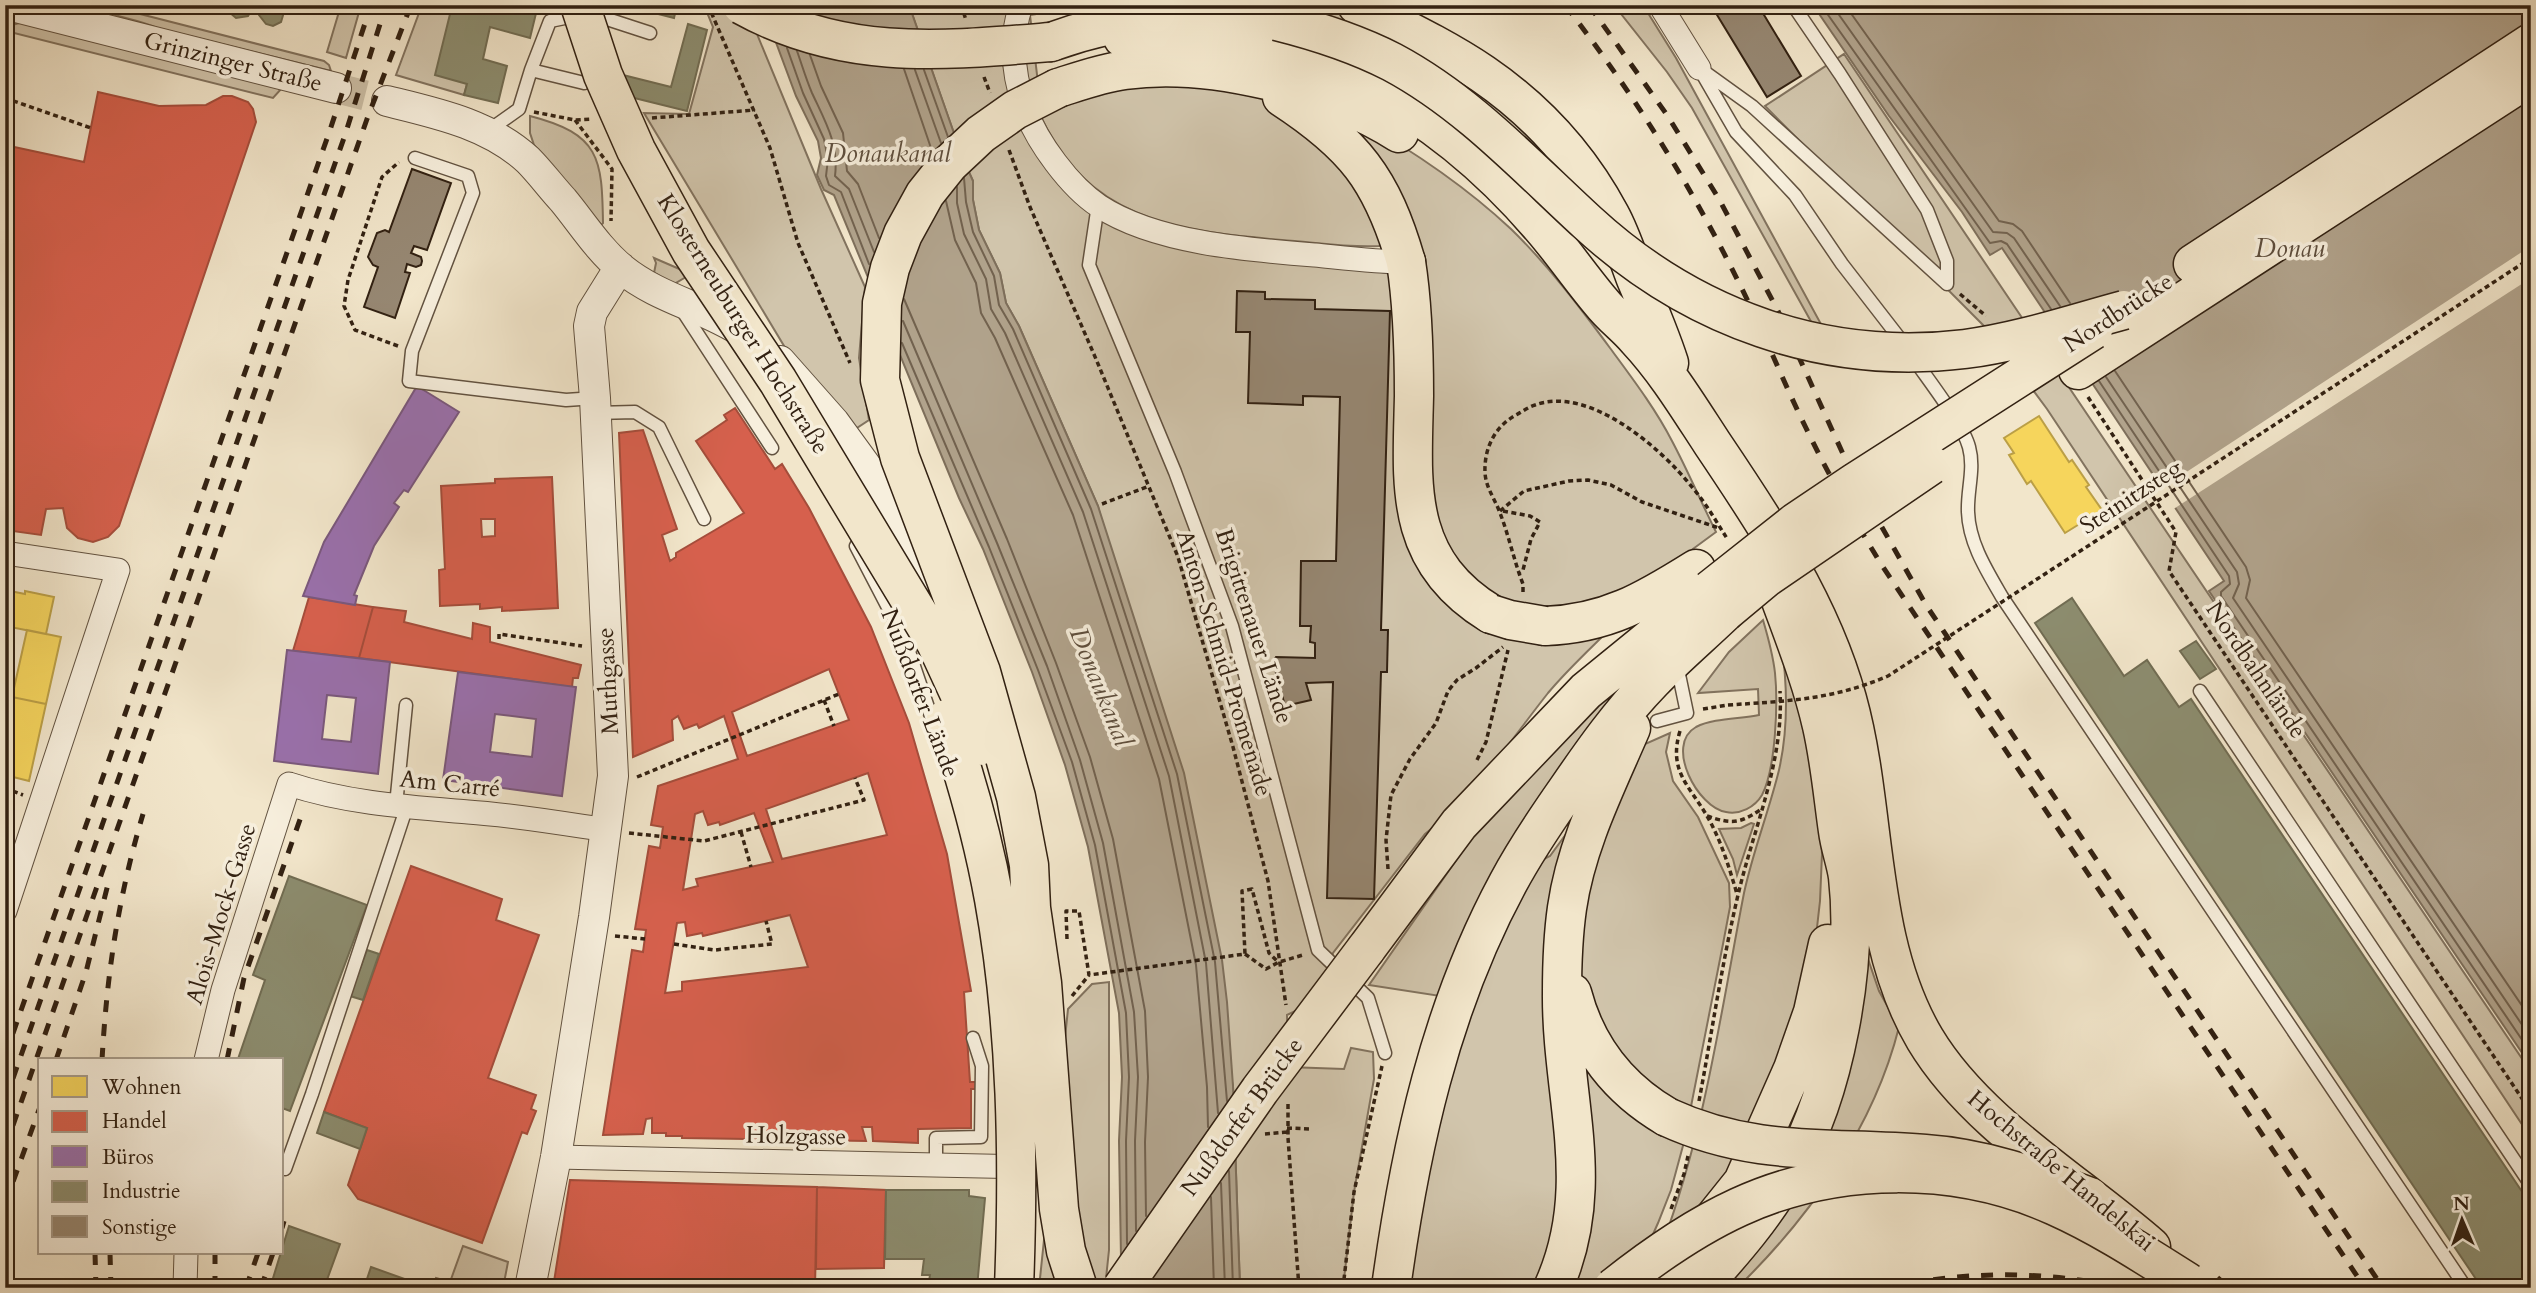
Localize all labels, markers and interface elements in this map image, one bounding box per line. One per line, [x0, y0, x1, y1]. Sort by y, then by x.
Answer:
street label: Grinzinger Straße [140, 24, 326, 100]
water label: Donaukanal [825, 136, 952, 171]
street label: Klosterneuburger Hochstraße [649, 187, 837, 461]
water label: Donau [2255, 231, 2325, 266]
street label: Nordbrücke [2057, 265, 2179, 361]
street label: Steinitzsteg [2073, 451, 2189, 542]
street label: Brigittenauer Lände [1207, 524, 1301, 728]
street label: Anton-Schmid-Promenade [1168, 526, 1280, 800]
street label: Nordbahnlände [2198, 595, 2314, 745]
street label: Nußdorfer Lände [873, 604, 967, 782]
water label: Donaukanal [1061, 622, 1141, 753]
street label: Muthgasse [589, 627, 627, 735]
street label: Am Carré [398, 762, 502, 806]
street label: Alois-Mock-Gasse [178, 819, 264, 1009]
street label: Nußdorfer Brücke [1173, 1031, 1311, 1203]
legend [38, 1058, 284, 1254]
text: Wohnen [101, 1073, 182, 1102]
street label: Hochstraße Handelskai [1960, 1083, 2162, 1259]
text: Handel [102, 1107, 167, 1136]
street label: Holzgasse [745, 1119, 847, 1153]
text: Büros [102, 1143, 154, 1172]
text: Industrie [102, 1177, 181, 1206]
north arrow [2428, 1184, 2498, 1254]
text: N [2453, 1191, 2471, 1217]
text: Sonstige [102, 1213, 177, 1242]

